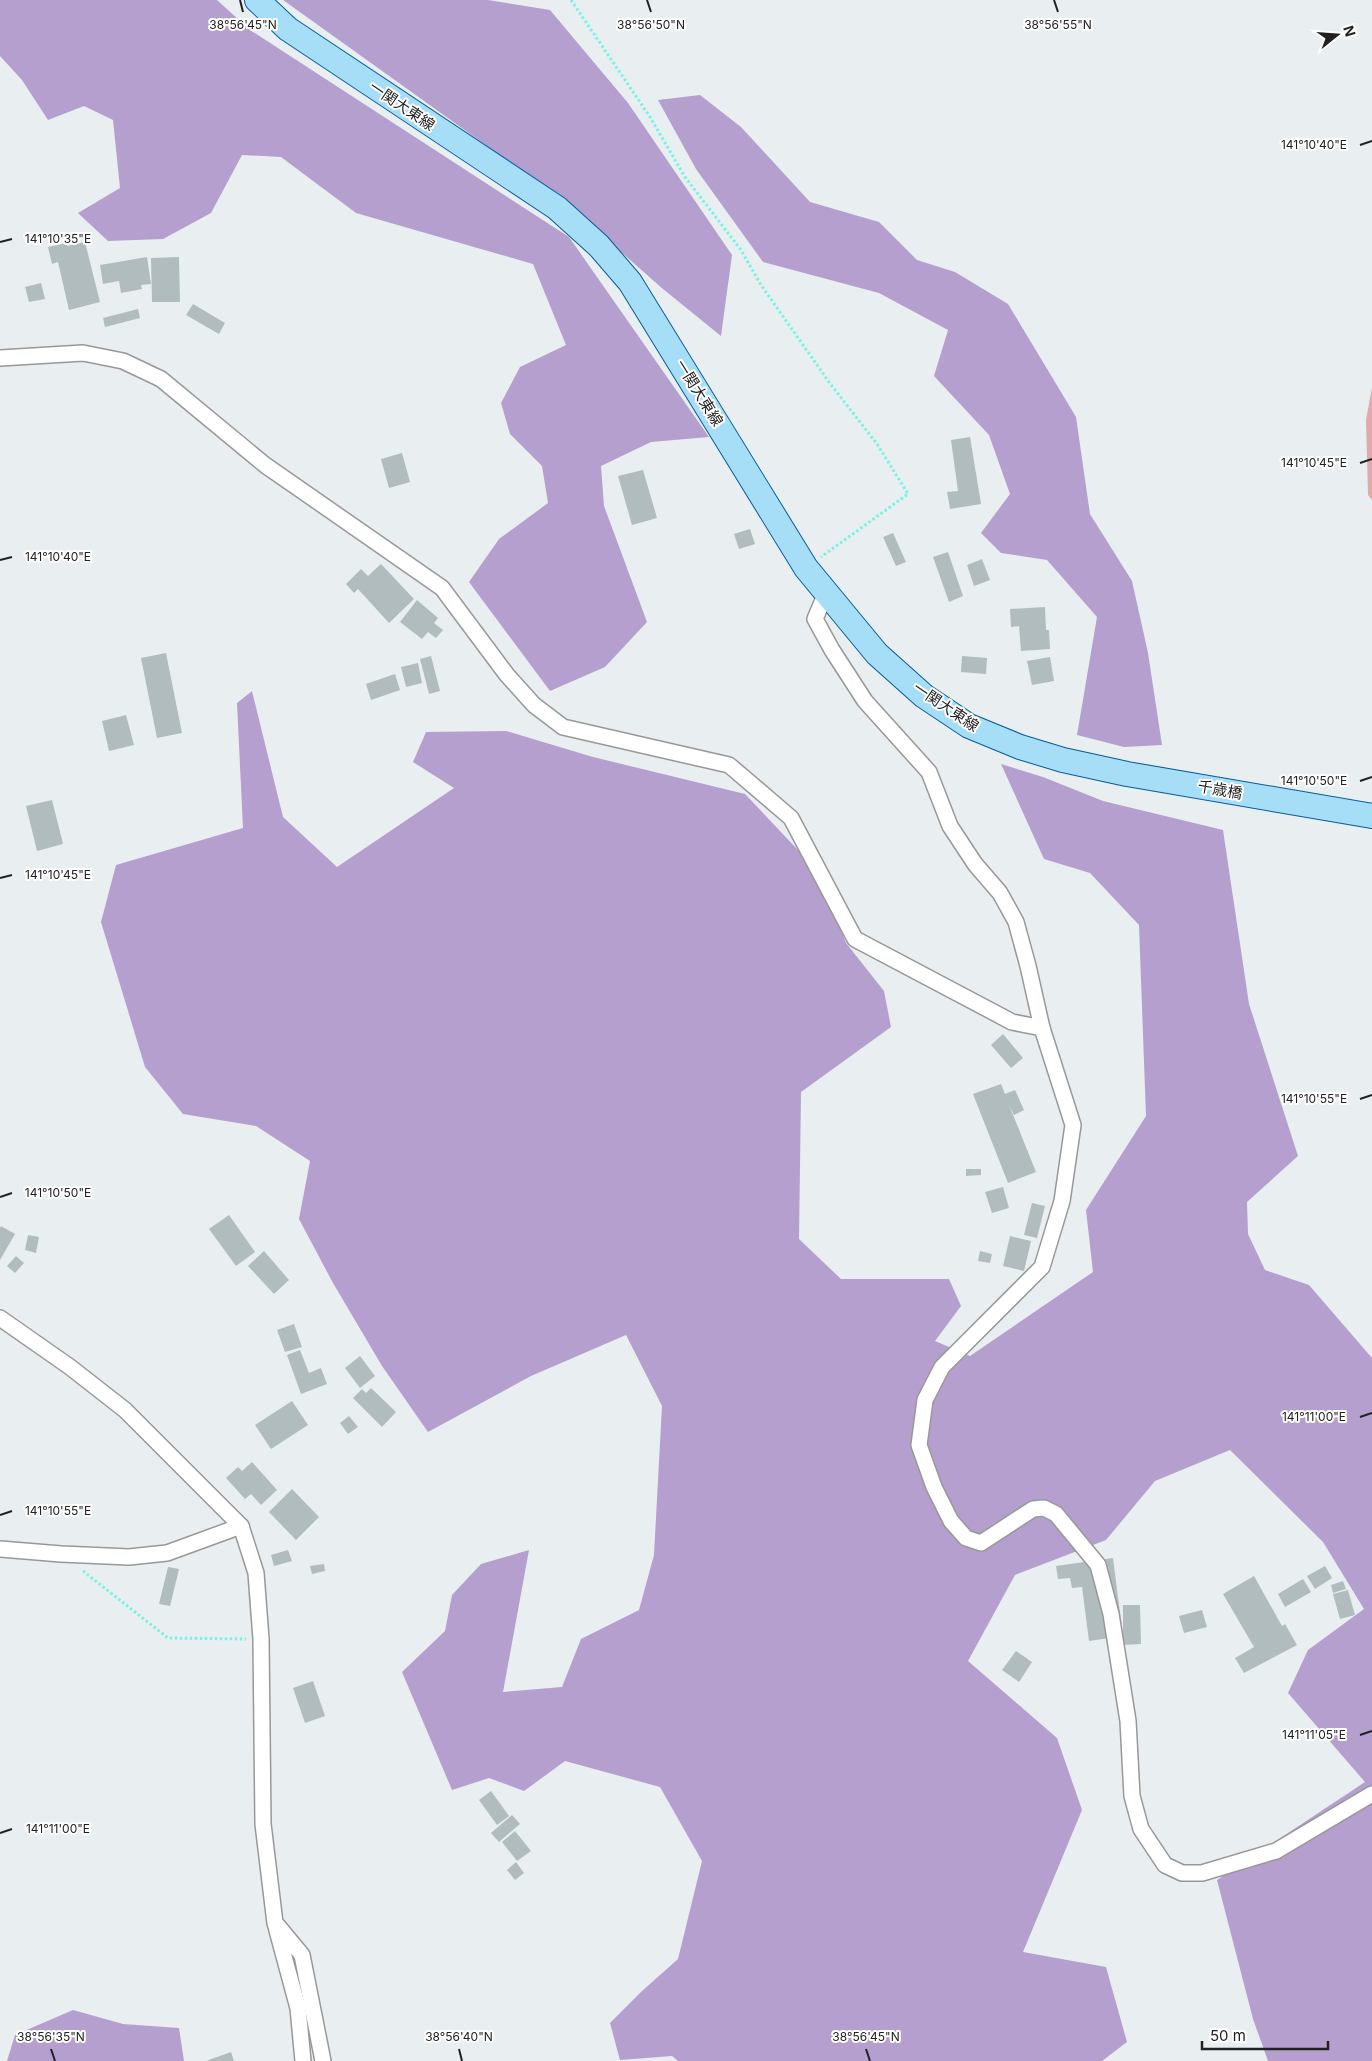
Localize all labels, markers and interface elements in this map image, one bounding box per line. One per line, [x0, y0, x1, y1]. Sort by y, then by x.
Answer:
north arrow [1312, 10, 1362, 60]
text: 38°56'45"N [209, 17, 277, 32]
text: 38°56'50"N [617, 17, 685, 32]
text: 38°56'55"N [1024, 17, 1092, 32]
text: N [1340, 23, 1360, 39]
street label: 一関大東線 [366, 77, 439, 134]
text: 141°10'40"E [1281, 137, 1347, 152]
text: 141°10'35"E [25, 231, 91, 246]
street label: 一関大東線 [671, 356, 727, 430]
text: 141°10'45"E [1281, 455, 1347, 470]
text: 141°10'40"E [25, 549, 91, 564]
street label: 一関大東線 [910, 678, 983, 735]
text: 141°10'50"E [1281, 773, 1347, 788]
street label: 千歳橋 [1196, 776, 1244, 803]
text: 141°10'45"E [25, 867, 91, 882]
text: 141°10'55"E [1281, 1091, 1347, 1106]
text: 141°10'50"E [25, 1185, 91, 1200]
text: 141°11'00"E [1282, 1409, 1346, 1424]
text: 141°10'55"E [25, 1503, 91, 1518]
text: 141°11'05"E [1282, 1727, 1346, 1742]
text: 141°11'00"E [26, 1821, 90, 1836]
scale bar [1202, 2018, 1328, 2050]
text: 50 m [1210, 2026, 1246, 2045]
text: 38°56'35"N [17, 2029, 85, 2044]
text: 38°56'40"N [425, 2029, 493, 2044]
text: 38°56'45"N [832, 2029, 900, 2044]

